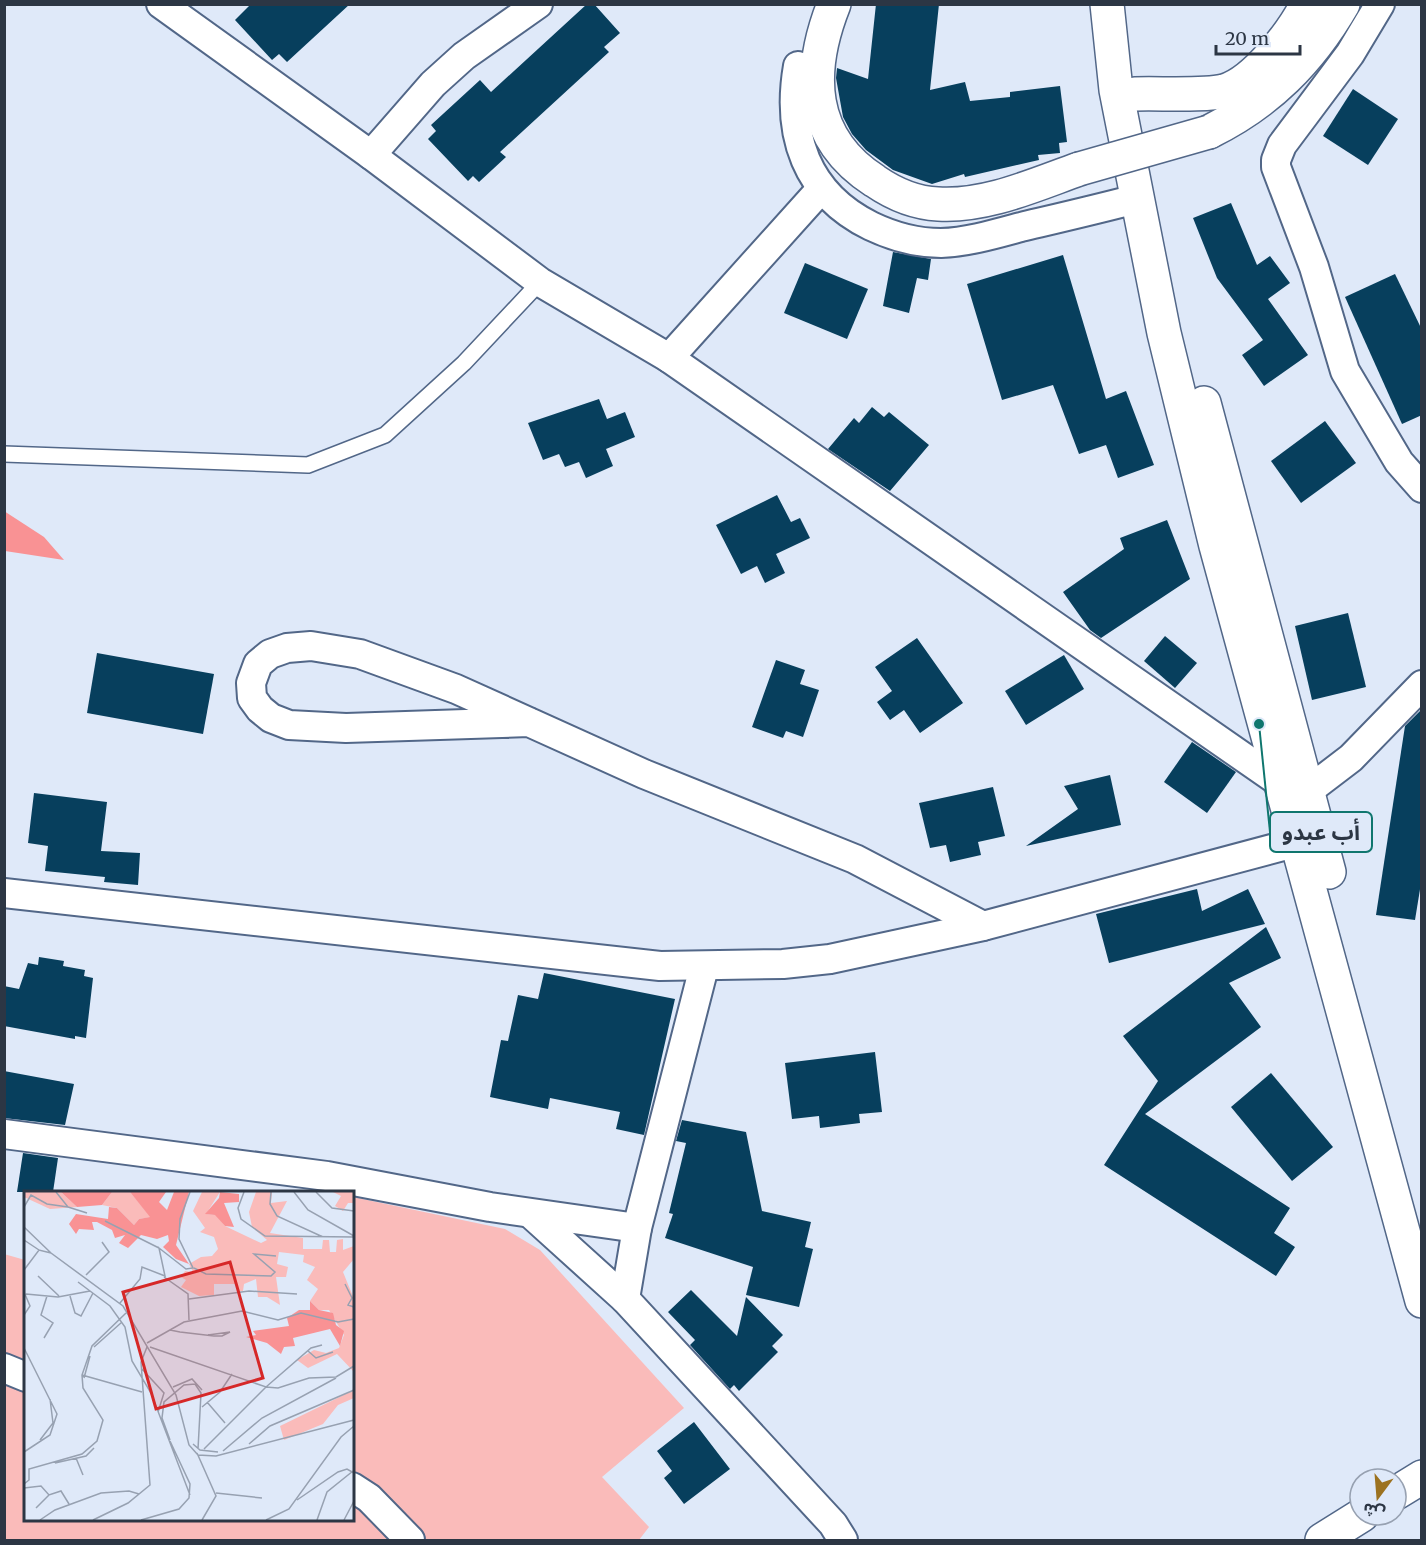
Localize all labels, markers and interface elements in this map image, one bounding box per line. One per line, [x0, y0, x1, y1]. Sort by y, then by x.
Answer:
scale bar [1216, 18, 1300, 56]
text: 20 m [1225, 27, 1269, 50]
callout: أب عبدو [1270, 812, 1372, 852]
text: أب عبدو [1282, 818, 1360, 846]
inset map [24, 1191, 354, 1521]
north arrow [1348, 1467, 1408, 1527]
text: ش [1360, 1499, 1387, 1524]

